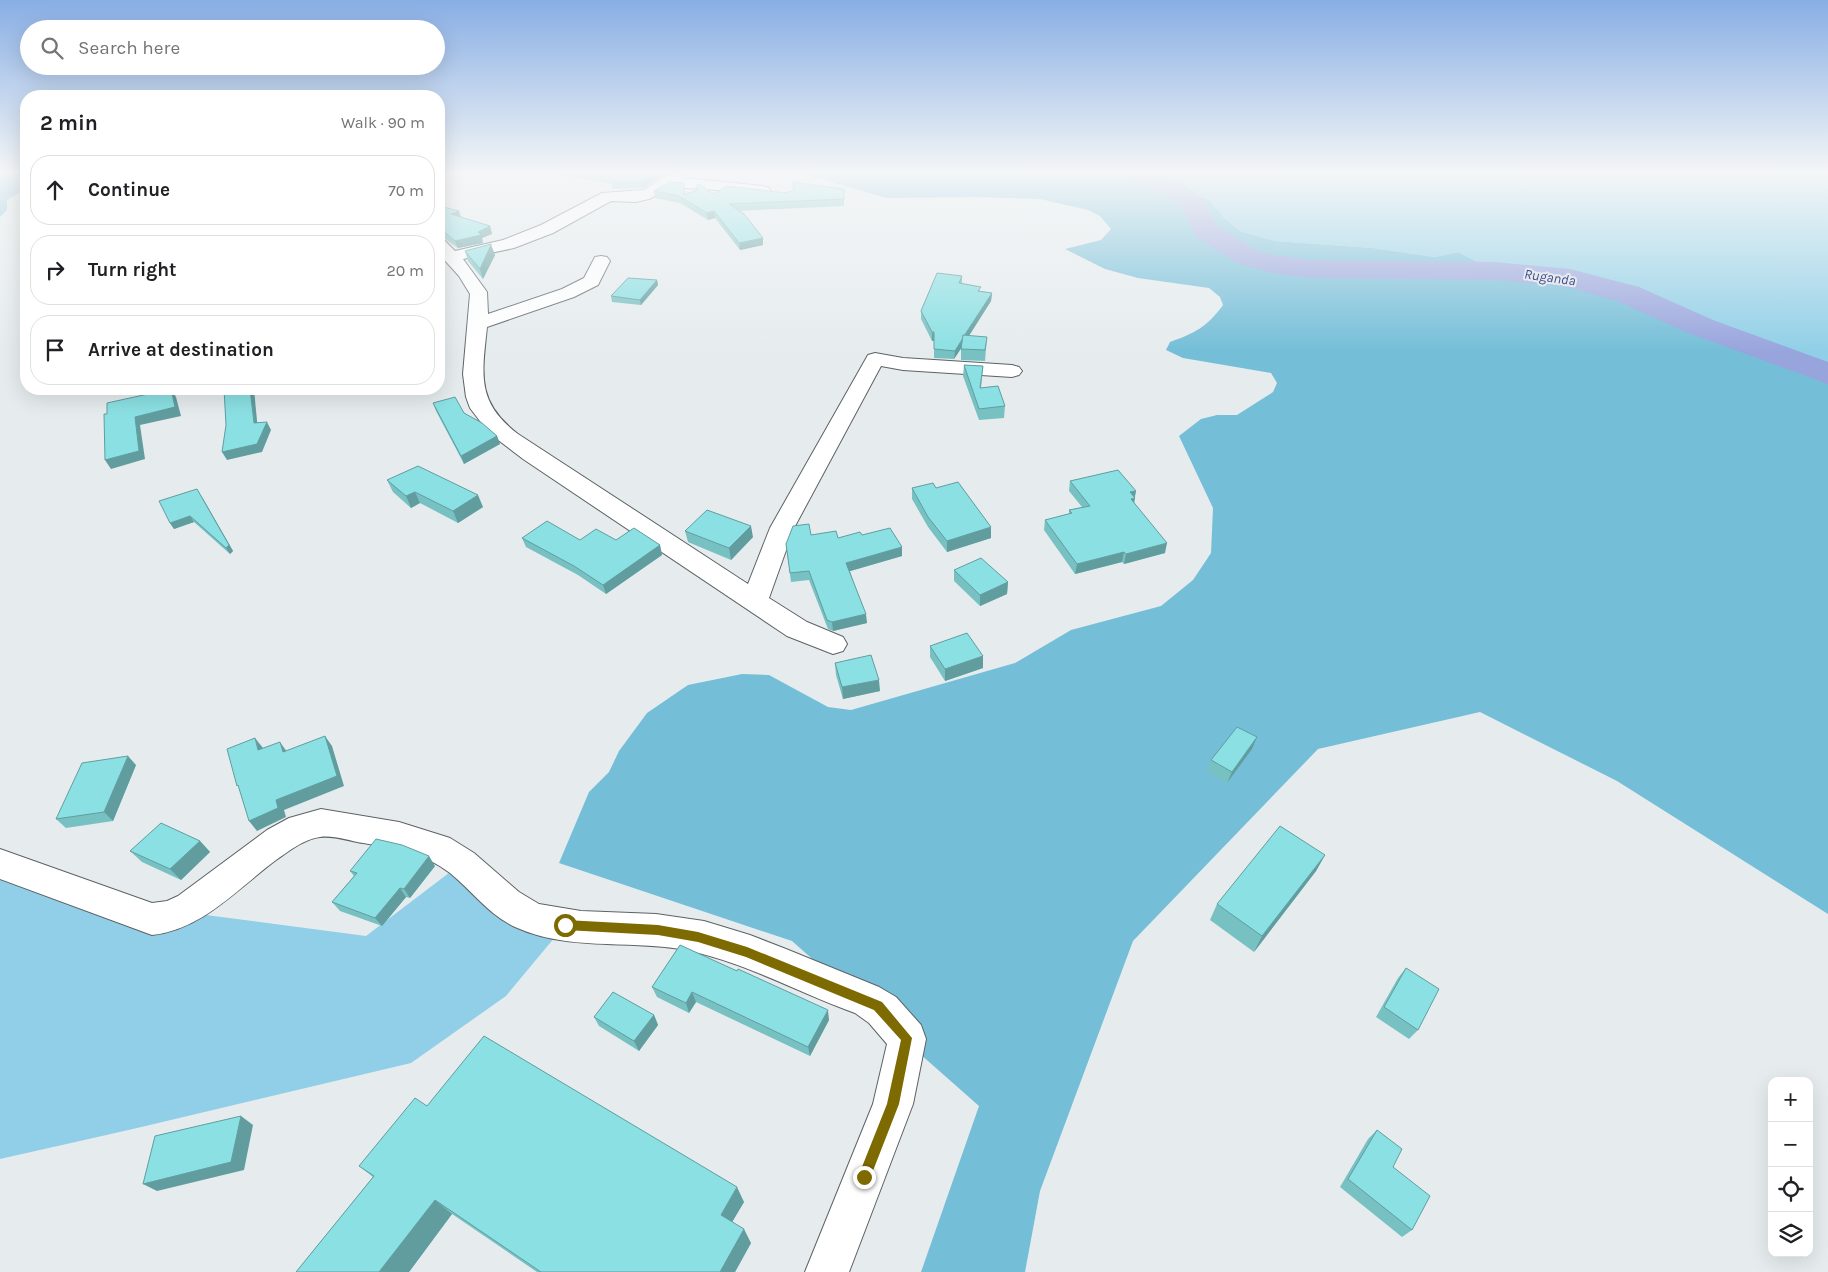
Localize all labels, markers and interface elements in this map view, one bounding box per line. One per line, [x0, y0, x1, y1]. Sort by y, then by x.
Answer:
search box [20, 20, 445, 75]
icon: search [38, 34, 66, 62]
text: Search here [78, 37, 180, 59]
text: 2 min [40, 111, 98, 135]
text: Walk · 90 m [341, 113, 425, 132]
icon: ahead [41, 176, 69, 204]
text: Continue [88, 179, 170, 201]
text: 70 m [388, 181, 424, 200]
icon: right [41, 256, 69, 284]
text: Turn right [88, 259, 177, 281]
text: 20 m [386, 261, 424, 280]
water label: Ruganda [1523, 265, 1577, 290]
icon: arrive [41, 336, 69, 364]
text: Arrive at destination [88, 339, 274, 361]
route start [554, 914, 577, 937]
map controls [1768, 1077, 1813, 1257]
button: + [1768, 1077, 1813, 1122]
button: − [1768, 1122, 1813, 1167]
route end [853, 1166, 876, 1189]
button: locate [1768, 1167, 1813, 1212]
button: layers [1768, 1212, 1813, 1257]

